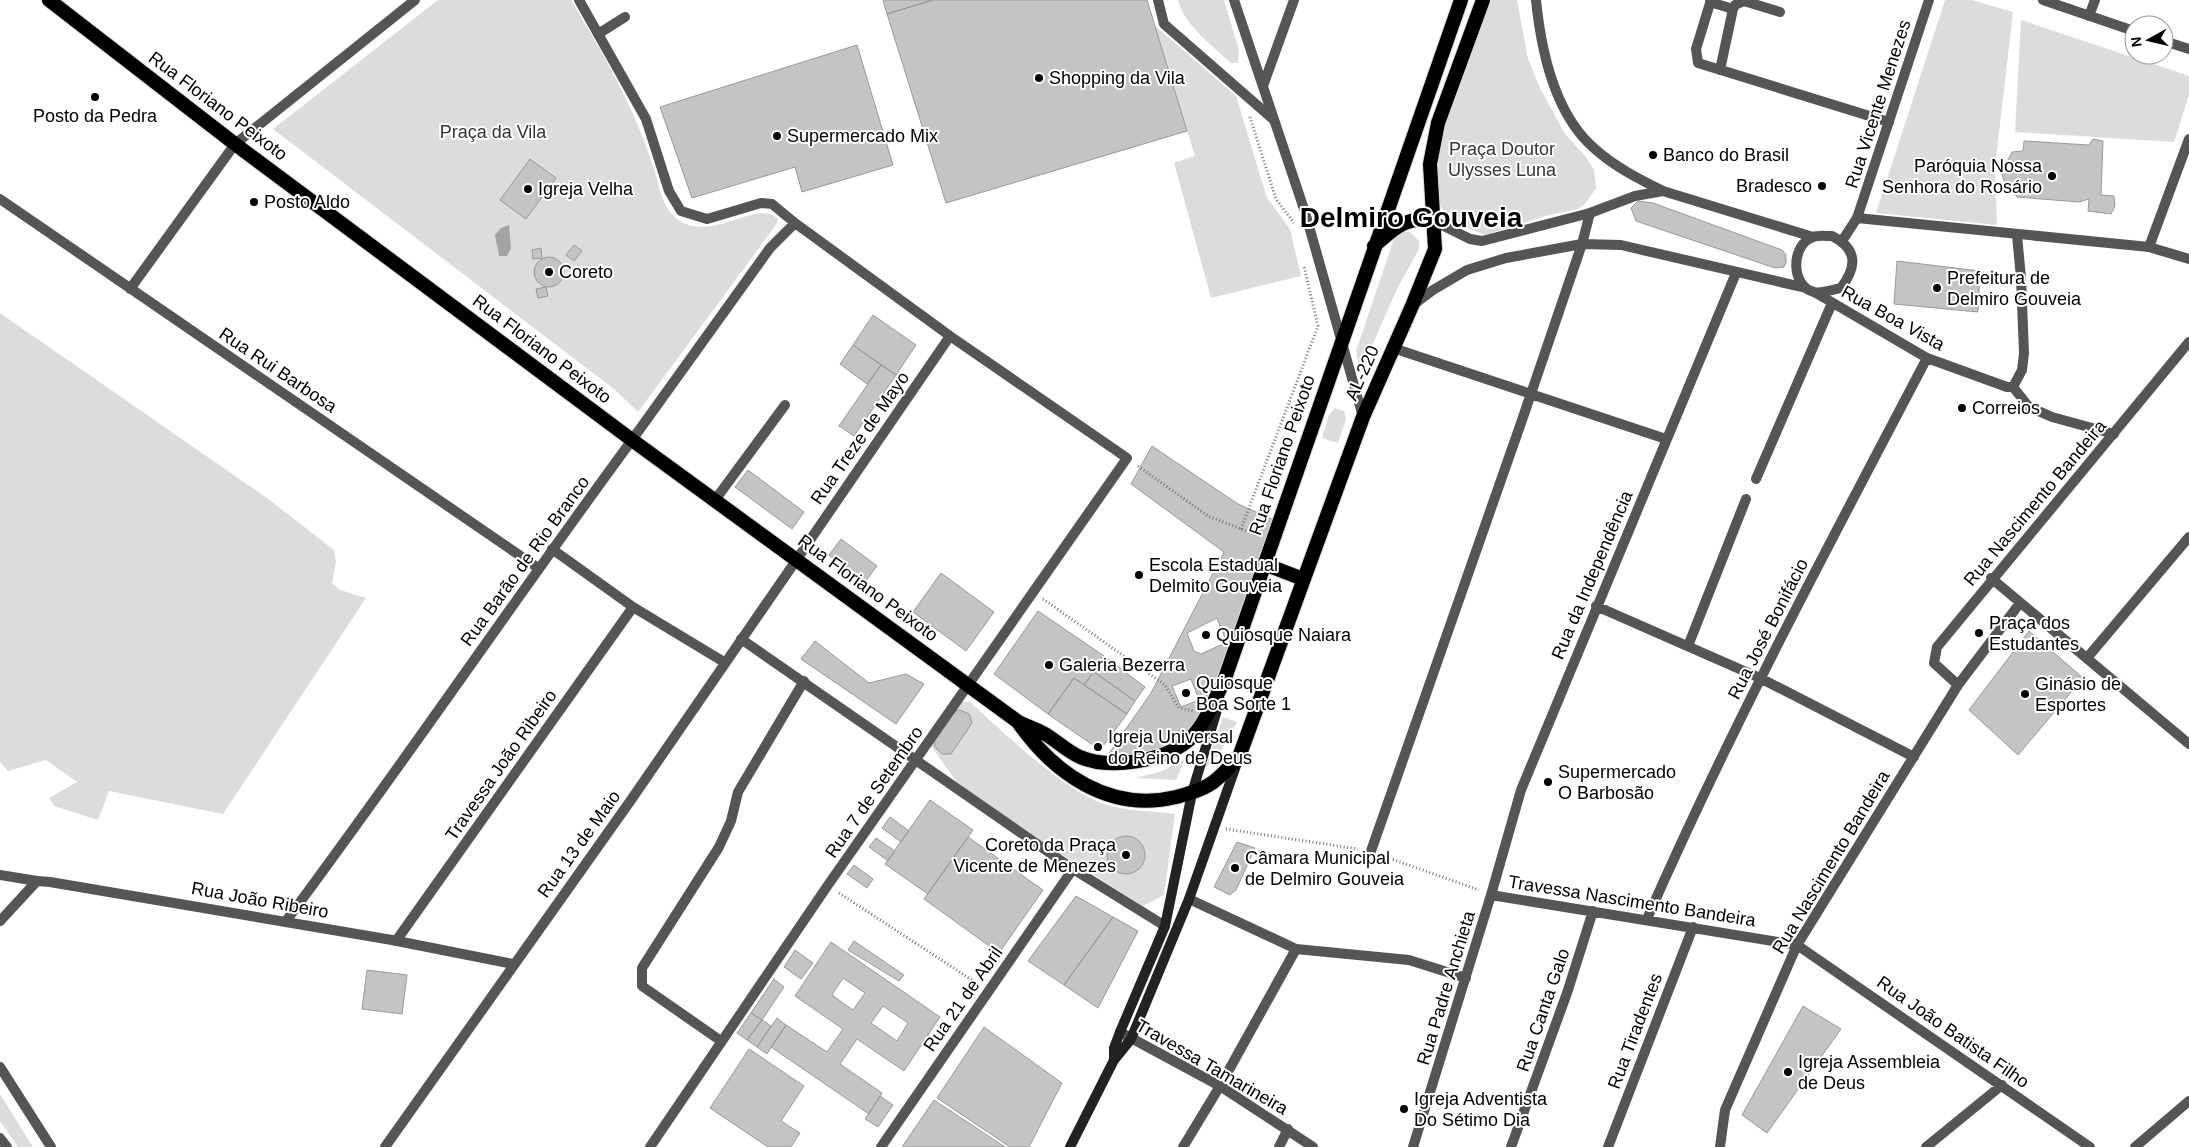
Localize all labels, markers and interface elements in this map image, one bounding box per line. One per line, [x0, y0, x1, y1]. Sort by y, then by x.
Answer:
north arrow [2124, 15, 2174, 65]
street label: Rua Vicente Menezes [1841, 17, 1915, 191]
text: N [2127, 36, 2145, 48]
street label: Rua Floriano Peixoto [145, 47, 291, 165]
place label: Shopping da Vila [1049, 68, 1186, 88]
marker: Shopping da Vila [1033, 72, 1045, 84]
marker: Posto da Pedra [89, 91, 101, 103]
place label: Posto da Pedra [33, 106, 158, 126]
park label: Praça da Vila [440, 122, 547, 142]
place label: Supermercado Mix [787, 126, 938, 146]
marker: Supermercado Mix [771, 130, 783, 142]
park label: Praça Doutor Ulysses Luna [1448, 139, 1557, 180]
place label: Banco do Brasil [1663, 145, 1789, 165]
marker: Banco do Brasil [1647, 149, 1659, 161]
place label: Paróquia Nossa Senhora do Rosário [1882, 156, 2043, 197]
marker: Paróquia Nossa Senhora do Rosário [2046, 170, 2058, 182]
place label: Bradesco [1736, 176, 1812, 196]
place label: Igreja Velha [538, 179, 634, 199]
marker: Bradesco [1816, 180, 1828, 192]
marker: Igreja Velha [522, 183, 534, 195]
place label: Posto Aldo [264, 192, 350, 212]
marker: Posto Aldo [248, 196, 260, 208]
district label: Delmiro Gouveia [1300, 202, 1523, 233]
place label: Coreto [559, 262, 613, 282]
marker: Coreto [543, 266, 555, 278]
place label: Prefeitura de Delmiro Gouveia [1947, 268, 2082, 309]
street label: Rua Boa Vista [1838, 281, 1949, 355]
marker: Prefeitura de Delmiro Gouveia [1931, 282, 1943, 294]
street label: Rua Floriano Peixoto [469, 290, 615, 408]
street label: Rua Rui Barbosa [216, 323, 341, 417]
street label: AL-220 [1341, 342, 1383, 404]
street label: Rua Treze de Mayo [807, 368, 913, 508]
street label: Rua Floriano Peixoto [1245, 372, 1319, 538]
place label: Correios [1972, 398, 2040, 418]
marker: Correios [1956, 402, 1968, 414]
street label: Rua Nascimento Bandeira [1960, 415, 2111, 590]
street label: Rua Barão de Rio Branco [457, 472, 593, 650]
street label: Rua da Independência [1547, 487, 1637, 662]
street label: Rua Floriano Peixoto [794, 531, 942, 645]
place label: Escola Estadual Delmito Gouveia [1149, 555, 1283, 596]
street label: Rua José Bonifácio [1724, 555, 1812, 703]
marker: Escola Estadual Delmito Gouveia [1133, 569, 1145, 581]
place label: Praça dos Estudantes [1989, 613, 2079, 654]
place label: Quiosque Naiara [1216, 625, 1352, 645]
marker: Praça dos Estudantes [1973, 627, 1985, 639]
marker: Quiosque Naiara [1200, 629, 1212, 641]
place label: Galeria Bezerra [1059, 655, 1186, 675]
marker: Galeria Bezerra [1043, 659, 1055, 671]
place label: Quiosque Boa Sorte 1 [1196, 673, 1291, 714]
place label: Ginásio de Esportes [2035, 674, 2121, 715]
street label: Travessa João Ribeiro [441, 686, 561, 844]
marker: Quiosque Boa Sorte 1 [1180, 687, 1192, 699]
marker: Ginásio de Esportes [2019, 688, 2031, 700]
street label: Rua 7 de Setembro [821, 722, 927, 862]
place label: Igreja Universal do Reino de Deus [1108, 727, 1252, 768]
marker: Igreja Universal do Reino de Deus [1092, 741, 1104, 753]
place label: Supermercado O Barbosão [1558, 762, 1676, 803]
street label: Rua Nascimento Bandeira [1768, 766, 1894, 957]
marker: Supermercado O Barbosão [1542, 776, 1554, 788]
street label: Rua 13 de Maio [534, 787, 624, 901]
place label: Coreto da Praça Vicente de Menezes [953, 835, 1117, 876]
place label: Câmara Municipal de Delmiro Gouveia [1245, 848, 1405, 889]
marker: Coreto da Praça Vicente de Menezes [1120, 849, 1132, 861]
marker: Câmara Municipal de Delmiro Gouveia [1229, 862, 1241, 874]
street label: Travessa Nascimento Bandeira [1507, 872, 1758, 931]
street label: Rua João Ribeiro [190, 878, 330, 922]
street label: Rua Padre Anchieta [1413, 908, 1479, 1067]
street label: Rua 21 de Abril [920, 943, 1006, 1055]
street label: Rua Canta Galo [1513, 946, 1573, 1074]
street label: Rua Tiradentes [1604, 970, 1666, 1092]
street label: Rua João Batista Filho [1873, 972, 2033, 1092]
street label: Travessa Tamarineira [1132, 1015, 1292, 1119]
place label: Igreja Assembleia de Deus [1798, 1052, 1941, 1093]
marker: Igreja Assembleia de Deus [1782, 1066, 1794, 1078]
place label: Igreja Adventista Do Sétimo Dia [1414, 1089, 1548, 1130]
marker: Igreja Adventista Do Sétimo Dia [1398, 1103, 1410, 1115]

